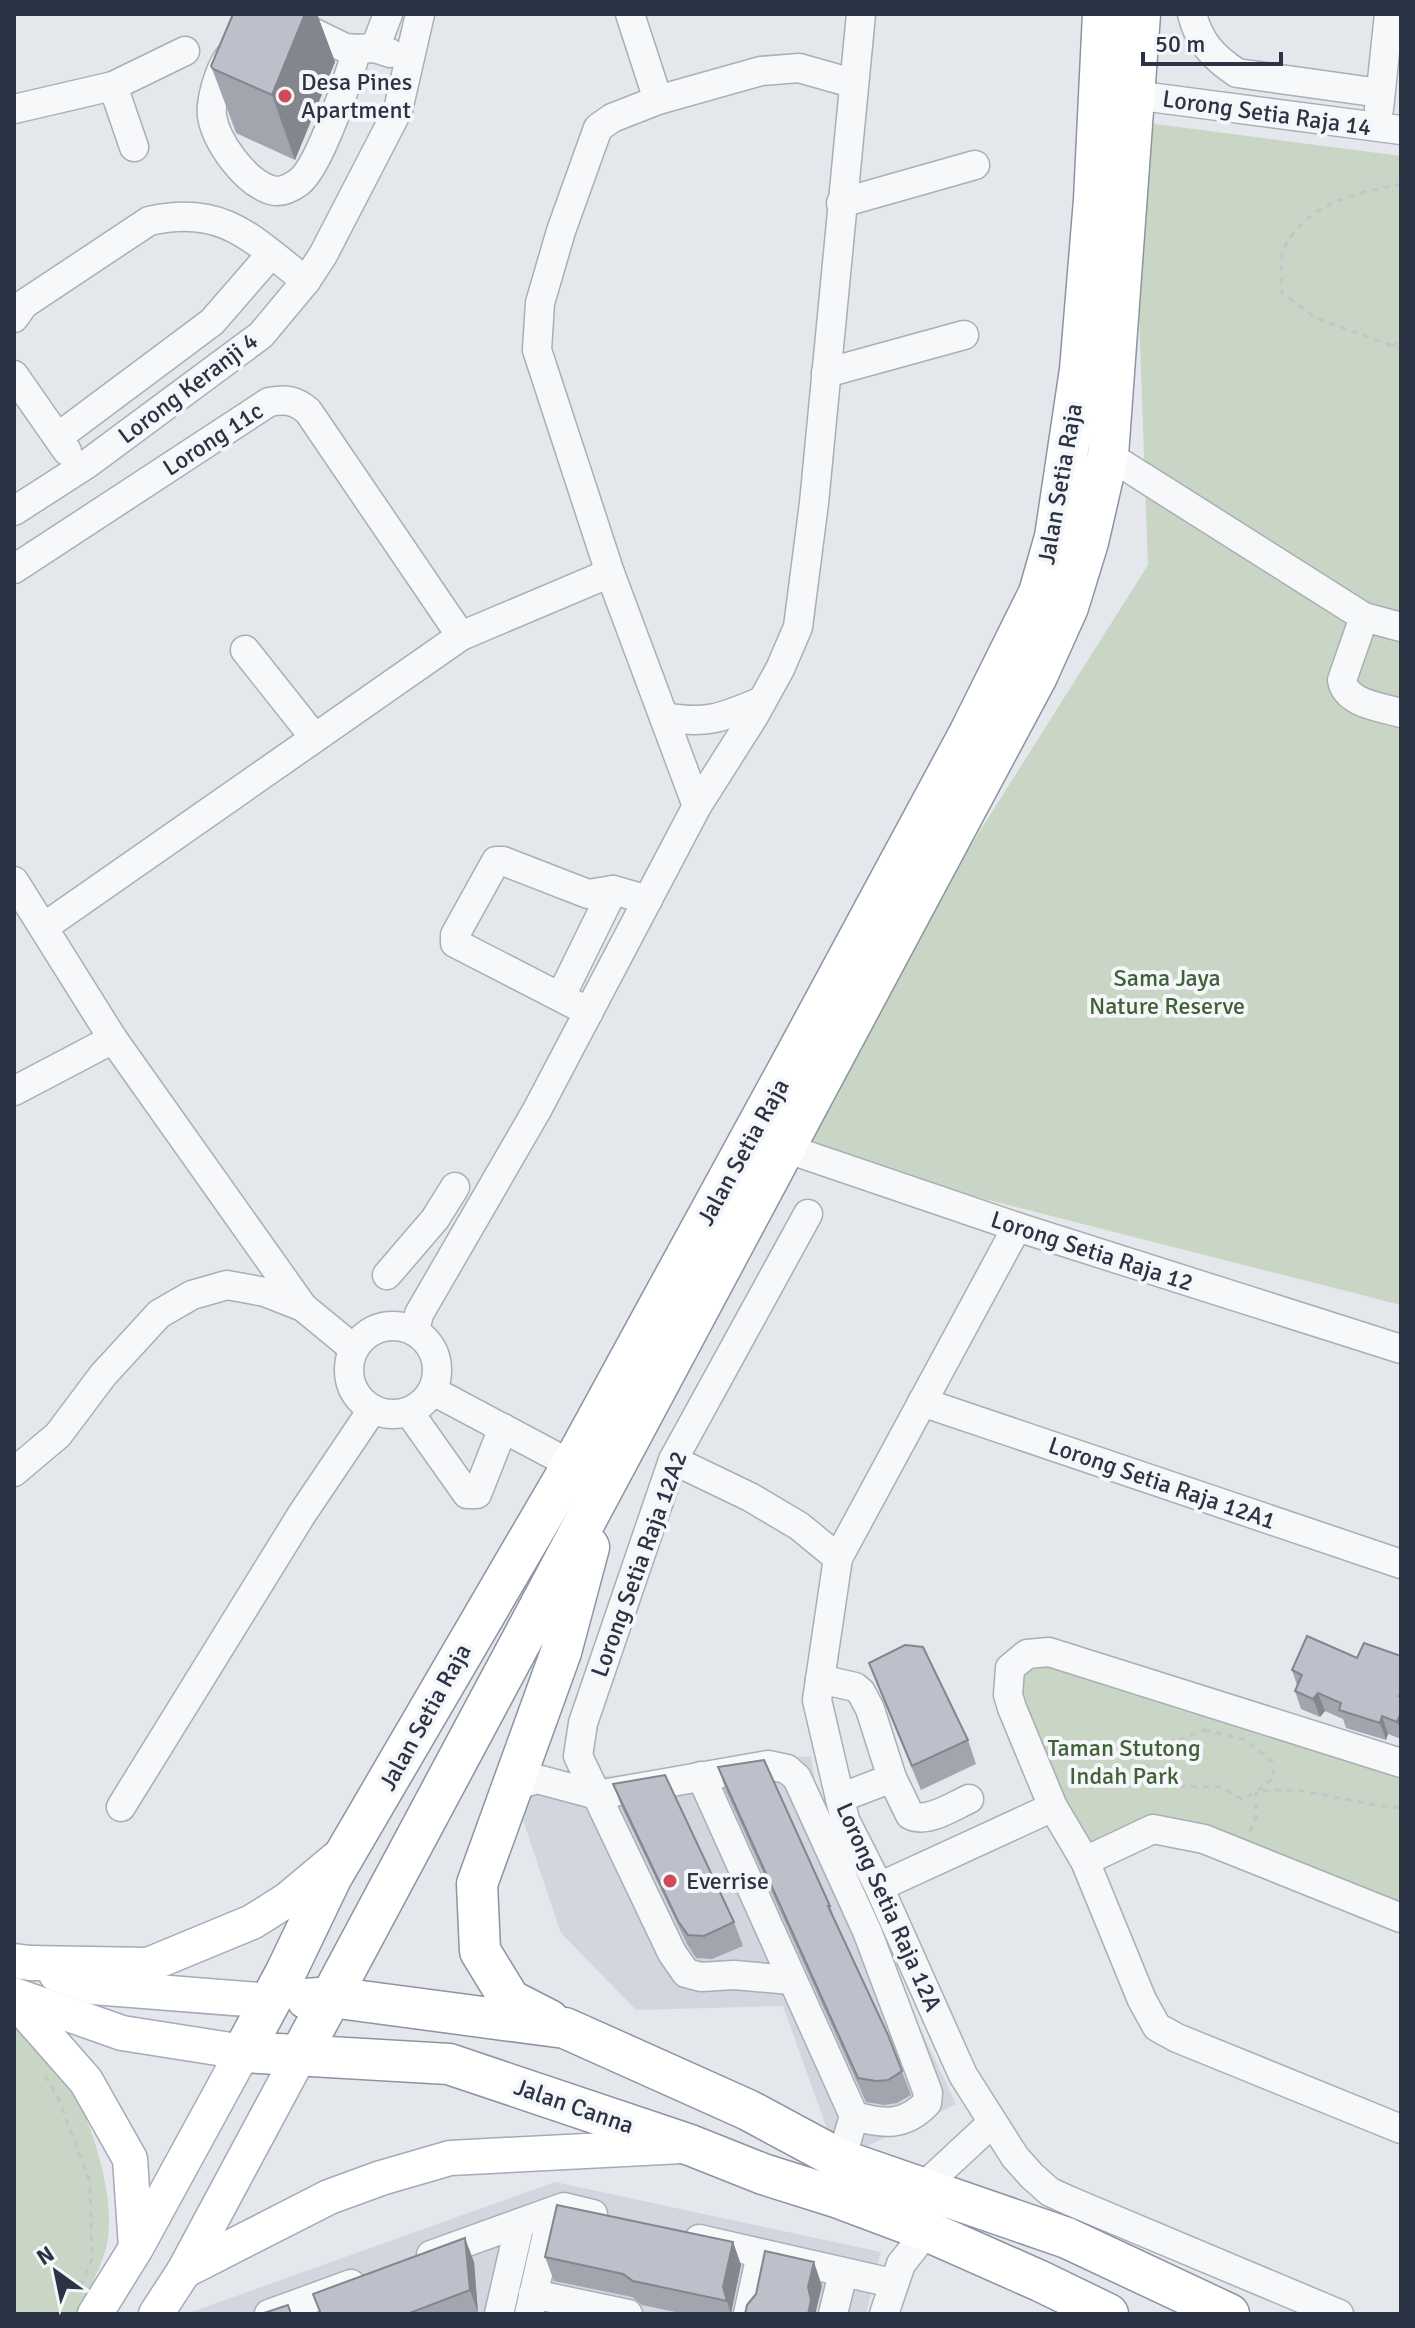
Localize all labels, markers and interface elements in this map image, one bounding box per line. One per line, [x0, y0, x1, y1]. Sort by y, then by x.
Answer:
scale bar [1143, 16, 1281, 66]
text: 50 m [1155, 29, 1205, 59]
place label: Desa Pines Apartment [301, 67, 412, 125]
street label: Lorong Setia Raja 14 [1161, 83, 1373, 143]
marker: Desa Pines Apartment [276, 87, 294, 105]
street label: Lorong Keranji 4 [112, 326, 264, 450]
street label: Lorong 11c [157, 396, 269, 482]
street label: Jalan Setia Raja [1031, 401, 1089, 567]
park label: Sama Jaya Nature Reserve [1089, 963, 1245, 1021]
street label: Jalan Setia Raja [690, 1073, 796, 1231]
street label: Lorong Setia Raja 12 [987, 1204, 1197, 1298]
street label: Lorong Setia Raja 12A1 [1044, 1430, 1280, 1536]
street label: Lorong Setia Raja 12A2 [584, 1447, 694, 1681]
street label: Jalan Setia Raja [372, 1638, 478, 1796]
park label: Taman Stutong Indah Park [1047, 1733, 1201, 1791]
street label: Lorong Setia Raja 12A [829, 1798, 949, 2016]
place label: Everrise [686, 1866, 769, 1896]
marker: Everrise [661, 1872, 679, 1890]
street label: Jalan Canna [510, 2072, 638, 2140]
north arrow [16, 2232, 96, 2312]
text: N [32, 2240, 59, 2271]

